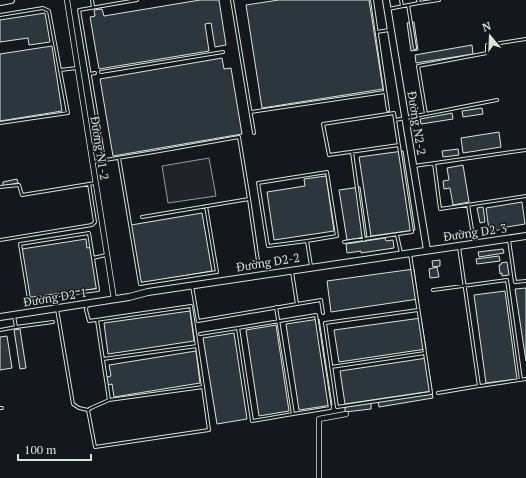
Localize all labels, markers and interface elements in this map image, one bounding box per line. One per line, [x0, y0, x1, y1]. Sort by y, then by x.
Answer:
north arrow [470, 16, 510, 56]
text: N [481, 18, 494, 35]
street label: Đường N2-2 [405, 90, 429, 156]
street label: Đường N1-2 [88, 115, 112, 181]
street label: Đường D2-3 [442, 220, 508, 244]
street label: Đường D2-2 [235, 250, 301, 274]
street label: Đường D2-1 [22, 285, 88, 309]
scale bar [18, 436, 91, 462]
text: 100 m [24, 442, 57, 457]

